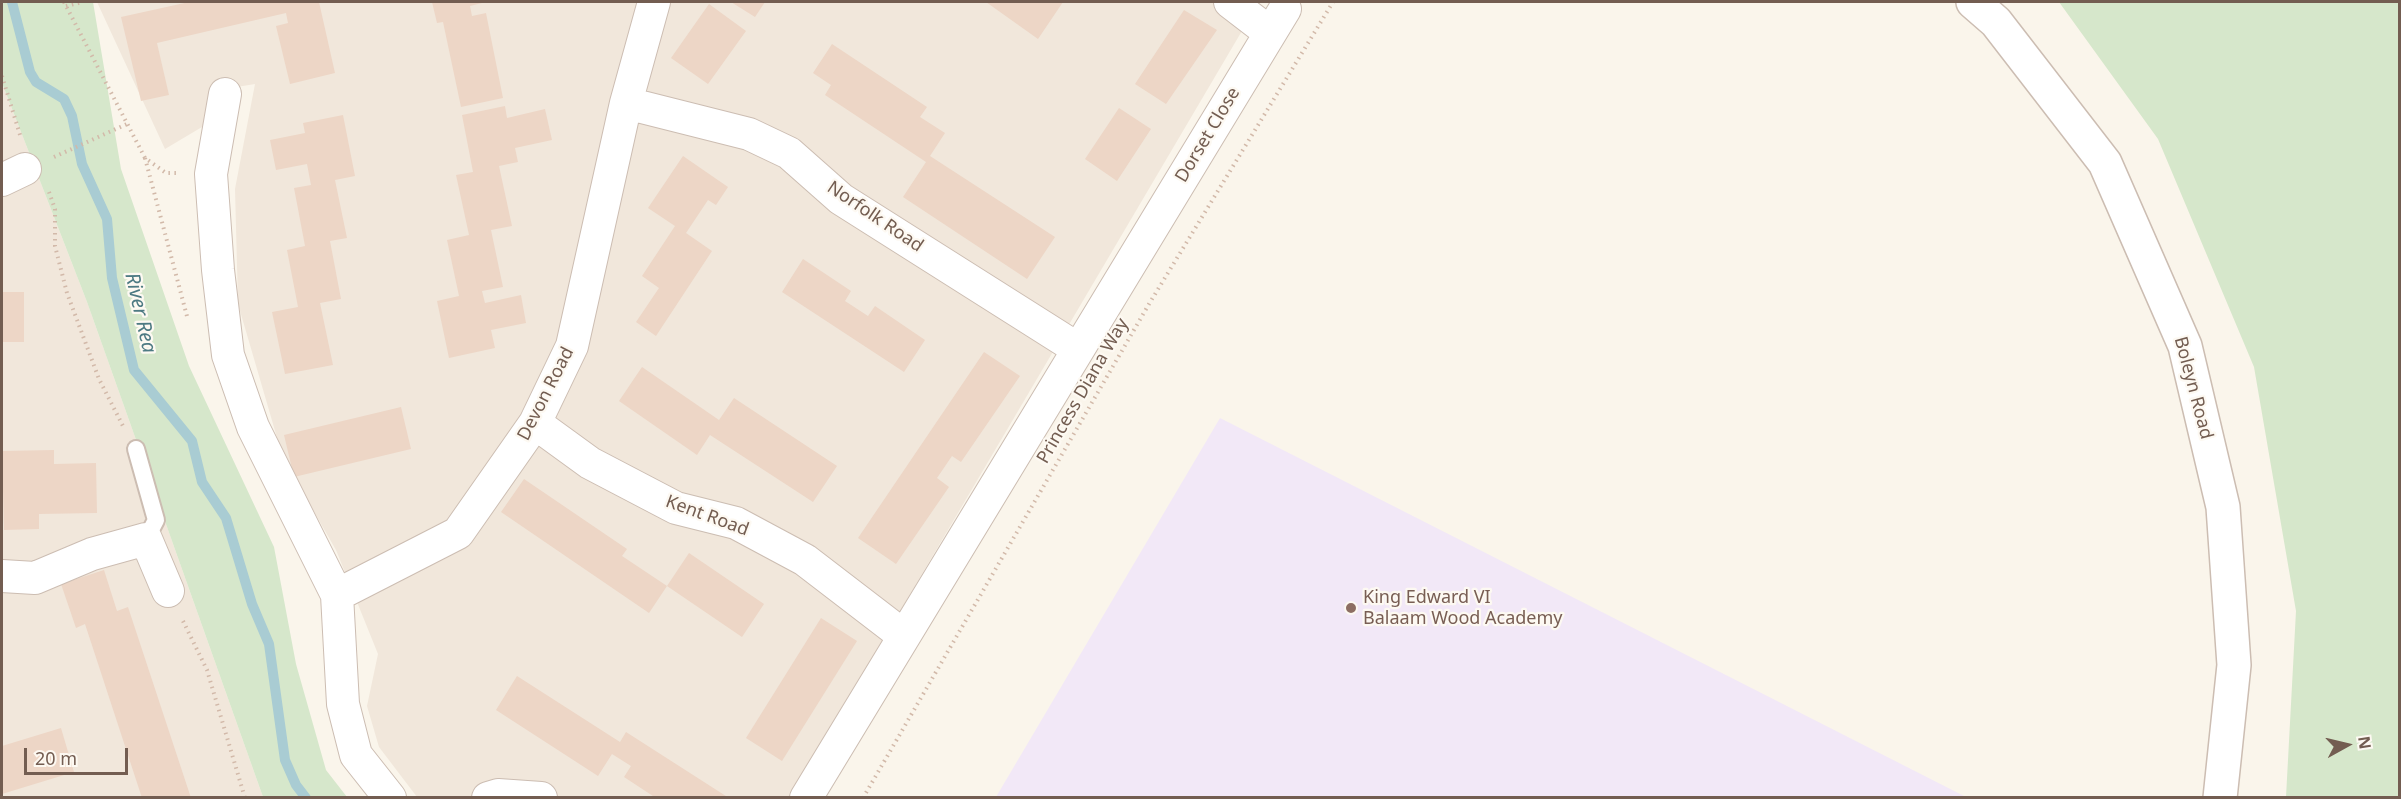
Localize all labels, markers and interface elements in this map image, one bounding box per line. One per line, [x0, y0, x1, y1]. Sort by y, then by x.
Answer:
street label: Dorset Close [1171, 84, 1245, 186]
street label: Norfolk Road [823, 177, 927, 257]
water label: River Rea [119, 270, 161, 356]
street label: Princess Diana Way [1033, 314, 1133, 468]
street label: Boleyn Road [2169, 334, 2217, 442]
street label: Devon Road [513, 344, 579, 444]
street label: Kent Road [663, 491, 751, 541]
place label: King Edward VI Balaam Wood Academy [1363, 587, 1563, 630]
marker: King Edward VI Balaam Wood Academy [1344, 601, 1358, 615]
north arrow [2317, 715, 2377, 775]
text: N [2353, 735, 2377, 750]
scale bar [27, 736, 130, 774]
text: 20 m [35, 746, 77, 770]

